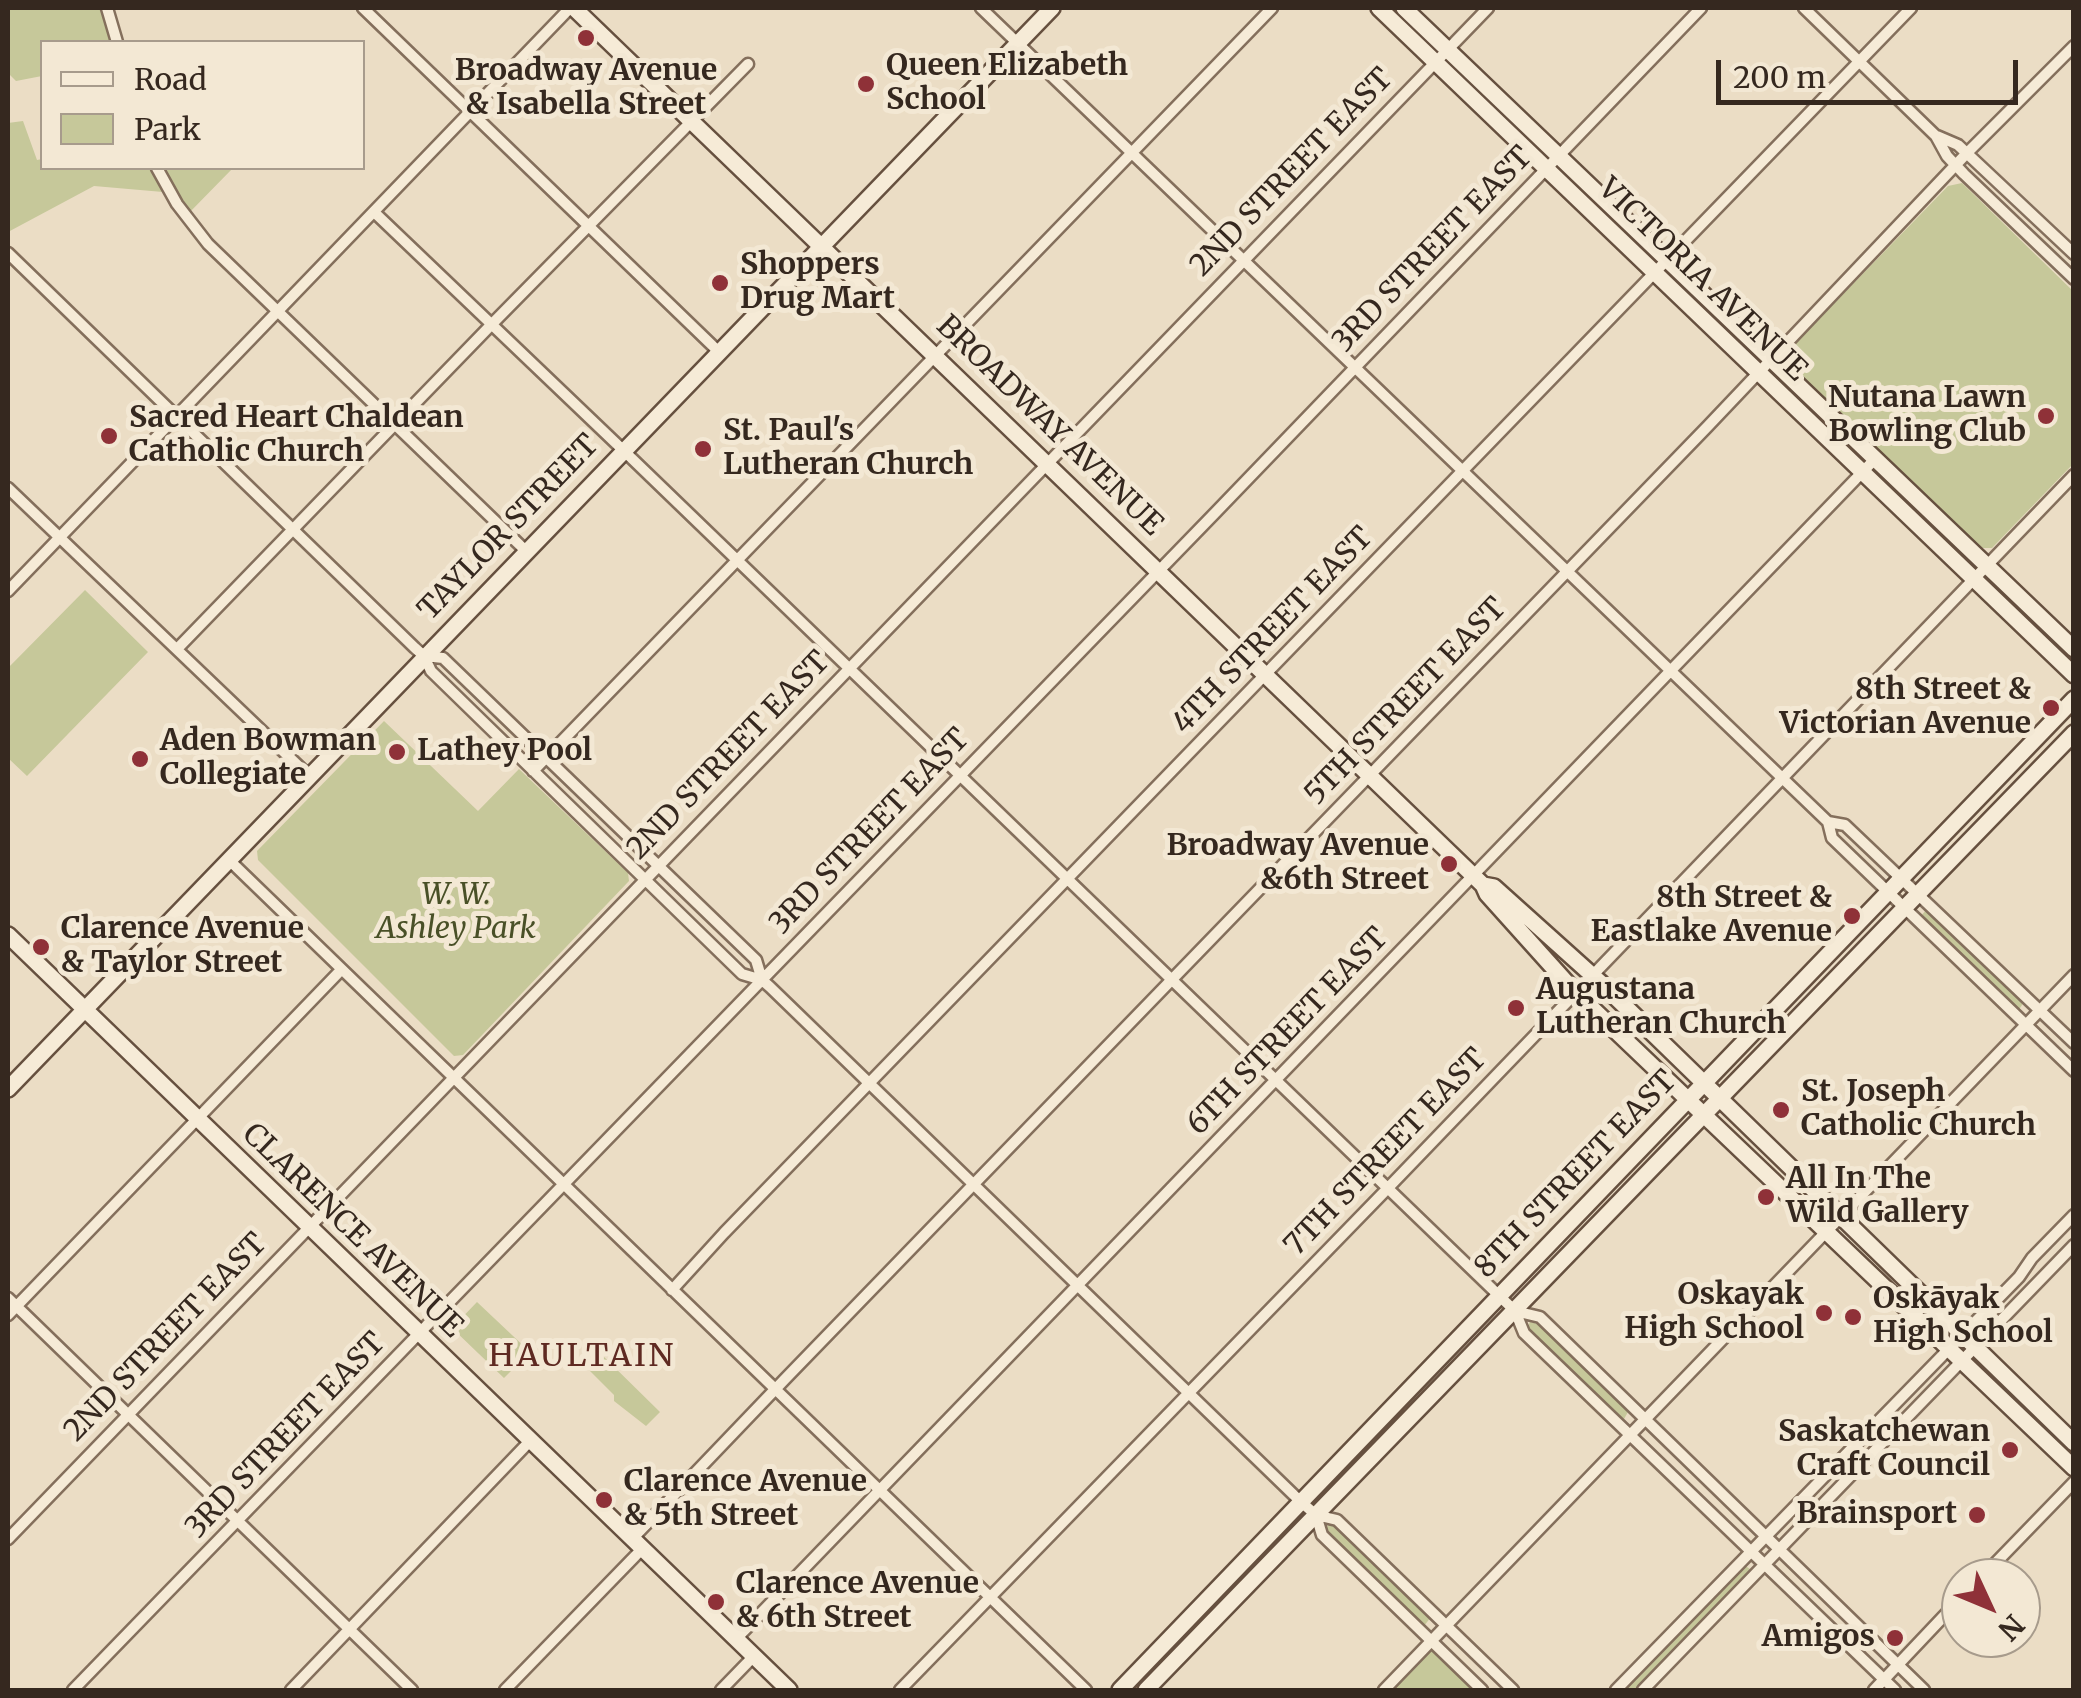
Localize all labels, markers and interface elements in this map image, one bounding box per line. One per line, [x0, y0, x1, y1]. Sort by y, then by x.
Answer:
marker: Broadway Avenue & Isabella Street [575, 27, 597, 49]
legend [40, 40, 365, 170]
scale bar [1721, 40, 2024, 102]
place label: Queen Elizabeth School [886, 49, 1128, 120]
place label: Broadway Avenue & Isabella Street [455, 54, 717, 124]
text: 200 m [1733, 58, 1826, 96]
text: Road [134, 60, 207, 98]
street label: 2ND STREET EAST [1184, 62, 1400, 284]
marker: Queen Elizabeth School [855, 73, 877, 95]
text: Park [134, 110, 201, 148]
street label: 3RD STREET EAST [1326, 140, 1540, 360]
street label: VICTORIA AVENUE [1590, 171, 1814, 389]
place label: Shoppers Drug Mart [740, 248, 895, 318]
marker: Shoppers Drug Mart [709, 272, 731, 294]
street label: BROADWAY AVENUE [928, 309, 1170, 543]
place label: Nutana Lawn Bowling Club [1828, 381, 2026, 452]
place label: Sacred Heart Chaldean Catholic Church [129, 401, 464, 472]
marker: Nutana Lawn Bowling Club [2035, 405, 2057, 427]
place label: St. Paul's Lutheran Church [723, 414, 973, 484]
marker: Sacred Heart Chaldean Catholic Church [98, 425, 120, 447]
street label: TAYLOR STREET [411, 428, 607, 628]
marker: St. Paul's Lutheran Church [692, 438, 714, 460]
street label: 4TH STREET EAST [1165, 520, 1381, 742]
street label: 5TH STREET EAST [1298, 591, 1514, 813]
street label: 2ND STREET EAST [621, 645, 837, 867]
place label: 8th Street & Victorian Avenue [1779, 673, 2031, 744]
marker: 8th Street & Victorian Avenue [2040, 697, 2062, 719]
street label: 3RD STREET EAST [763, 722, 977, 942]
place label: Aden Bowman Collegiate [160, 724, 376, 794]
place label: Lathey Pool [417, 734, 592, 770]
marker: Lathey Pool [386, 741, 408, 763]
marker: Aden Bowman Collegiate [129, 748, 151, 770]
place label: Broadway Avenue &6th Street [1166, 829, 1429, 900]
marker: Broadway Avenue &6th Street [1438, 853, 1460, 875]
park label: W. W. Ashley Park [376, 878, 536, 948]
place label: 8th Street & Eastlake Avenue [1591, 881, 1832, 952]
marker: 8th Street & Eastlake Avenue [1841, 905, 1863, 927]
place label: Clarence Avenue & Taylor Street [61, 912, 304, 982]
street label: 6TH STREET EAST [1180, 921, 1396, 1143]
marker: Clarence Avenue & Taylor Street [30, 936, 52, 958]
place label: Augustana Lutheran Church [1536, 973, 1786, 1044]
marker: Augustana Lutheran Church [1505, 997, 1527, 1019]
street label: 7TH STREET EAST [1278, 1042, 1494, 1264]
street label: 8TH STREET EAST [1468, 1064, 1684, 1286]
place label: St. Joseph Catholic Church [1801, 1075, 2036, 1146]
marker: St. Joseph Catholic Church [1770, 1099, 1792, 1121]
street label: CLARENCE AVENUE [234, 1117, 470, 1345]
place label: All In The Wild Gallery [1786, 1162, 1969, 1232]
marker: All In The Wild Gallery [1755, 1186, 1777, 1208]
street label: 2ND STREET EAST [58, 1227, 274, 1449]
place label: Oskayak High School [1624, 1278, 1804, 1348]
place label: Oskāyak High School [1873, 1282, 2053, 1352]
marker: Oskayak High School [1813, 1302, 1835, 1324]
marker: Oskāyak High School [1842, 1306, 1864, 1328]
street label: 3RD STREET EAST [179, 1326, 393, 1546]
district label: HAULTAIN [488, 1338, 676, 1376]
place label: Saskatchewan Craft Council [1778, 1415, 1990, 1486]
marker: Saskatchewan Craft Council [1999, 1439, 2021, 1461]
place label: Clarence Avenue & 5th Street [624, 1465, 867, 1536]
marker: Clarence Avenue & 5th Street [593, 1489, 615, 1511]
place label: Brainsport [1796, 1497, 1957, 1533]
marker: Brainsport [1966, 1504, 1988, 1526]
north arrow [1941, 1558, 2041, 1658]
place label: Clarence Avenue & 6th Street [736, 1567, 979, 1638]
marker: Clarence Avenue & 6th Street [705, 1591, 727, 1613]
text: N [1991, 1607, 2032, 1648]
place label: Amigos [1762, 1620, 1875, 1656]
marker: Amigos [1884, 1627, 1906, 1649]

